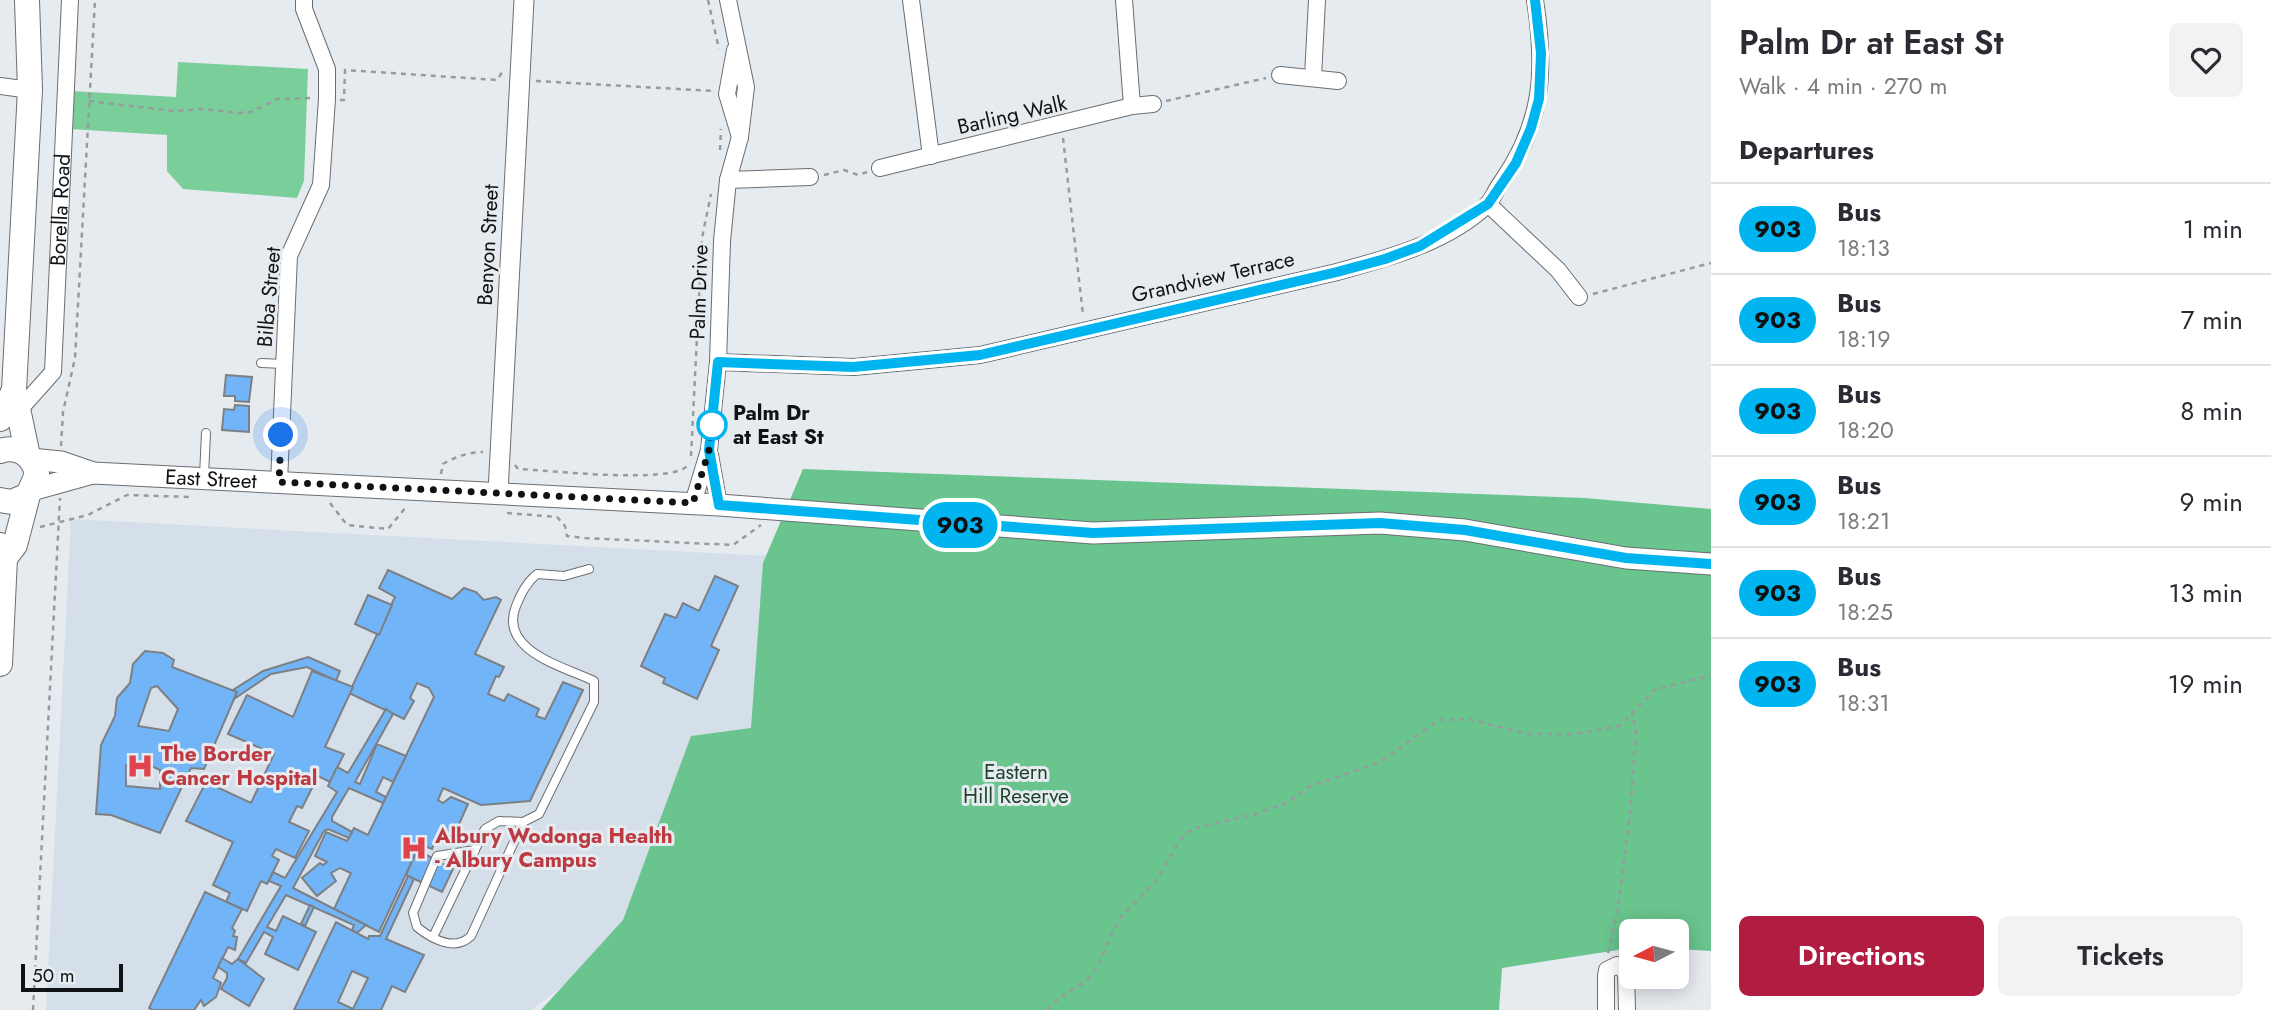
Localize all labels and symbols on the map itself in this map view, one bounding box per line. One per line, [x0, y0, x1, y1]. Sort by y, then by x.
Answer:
street label: Barling Walk [954, 88, 1070, 142]
street label: Borella Road [43, 153, 78, 267]
street label: Benyon Street [470, 184, 506, 306]
street label: Palm Drive [682, 244, 716, 340]
street label: Grandview Terrace [1129, 244, 1298, 310]
street label: Bilba Street [250, 246, 288, 348]
place label: Palm Dr at East St [733, 398, 824, 452]
marker: Palm Dr at East St [697, 410, 727, 440]
your location [263, 417, 298, 452]
street label: East Street [164, 462, 257, 496]
line badge: 903 [920, 502, 1000, 548]
place label: The Border Cancer Hospital [161, 739, 317, 793]
hospital icon: The Border Cancer Hospital [125, 751, 155, 781]
park label: Eastern Hill Reserve [963, 757, 1069, 811]
place label: Albury Wodonga Health - Albury Campus [434, 821, 673, 875]
hospital icon: Albury Wodonga Health - Albury Campus [399, 833, 429, 863]
north arrow [1619, 919, 1689, 989]
scale bar [21, 961, 122, 993]

